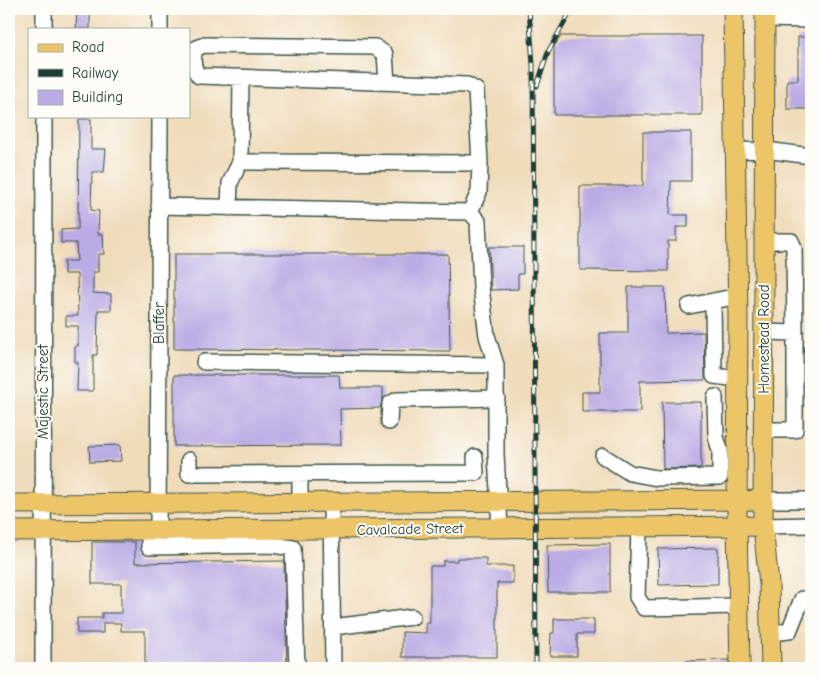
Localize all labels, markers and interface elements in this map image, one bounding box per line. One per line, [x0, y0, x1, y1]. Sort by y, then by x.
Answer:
legend [28, 28, 190, 118]
text: Road [72, 38, 104, 56]
text: Railway [72, 64, 119, 82]
text: Building [72, 88, 123, 106]
street label: Homestead Road [755, 284, 773, 394]
street label: Blaffer [150, 302, 168, 344]
street label: Majestic Street [34, 344, 52, 440]
street label: Cavalcade Street [356, 519, 464, 539]

